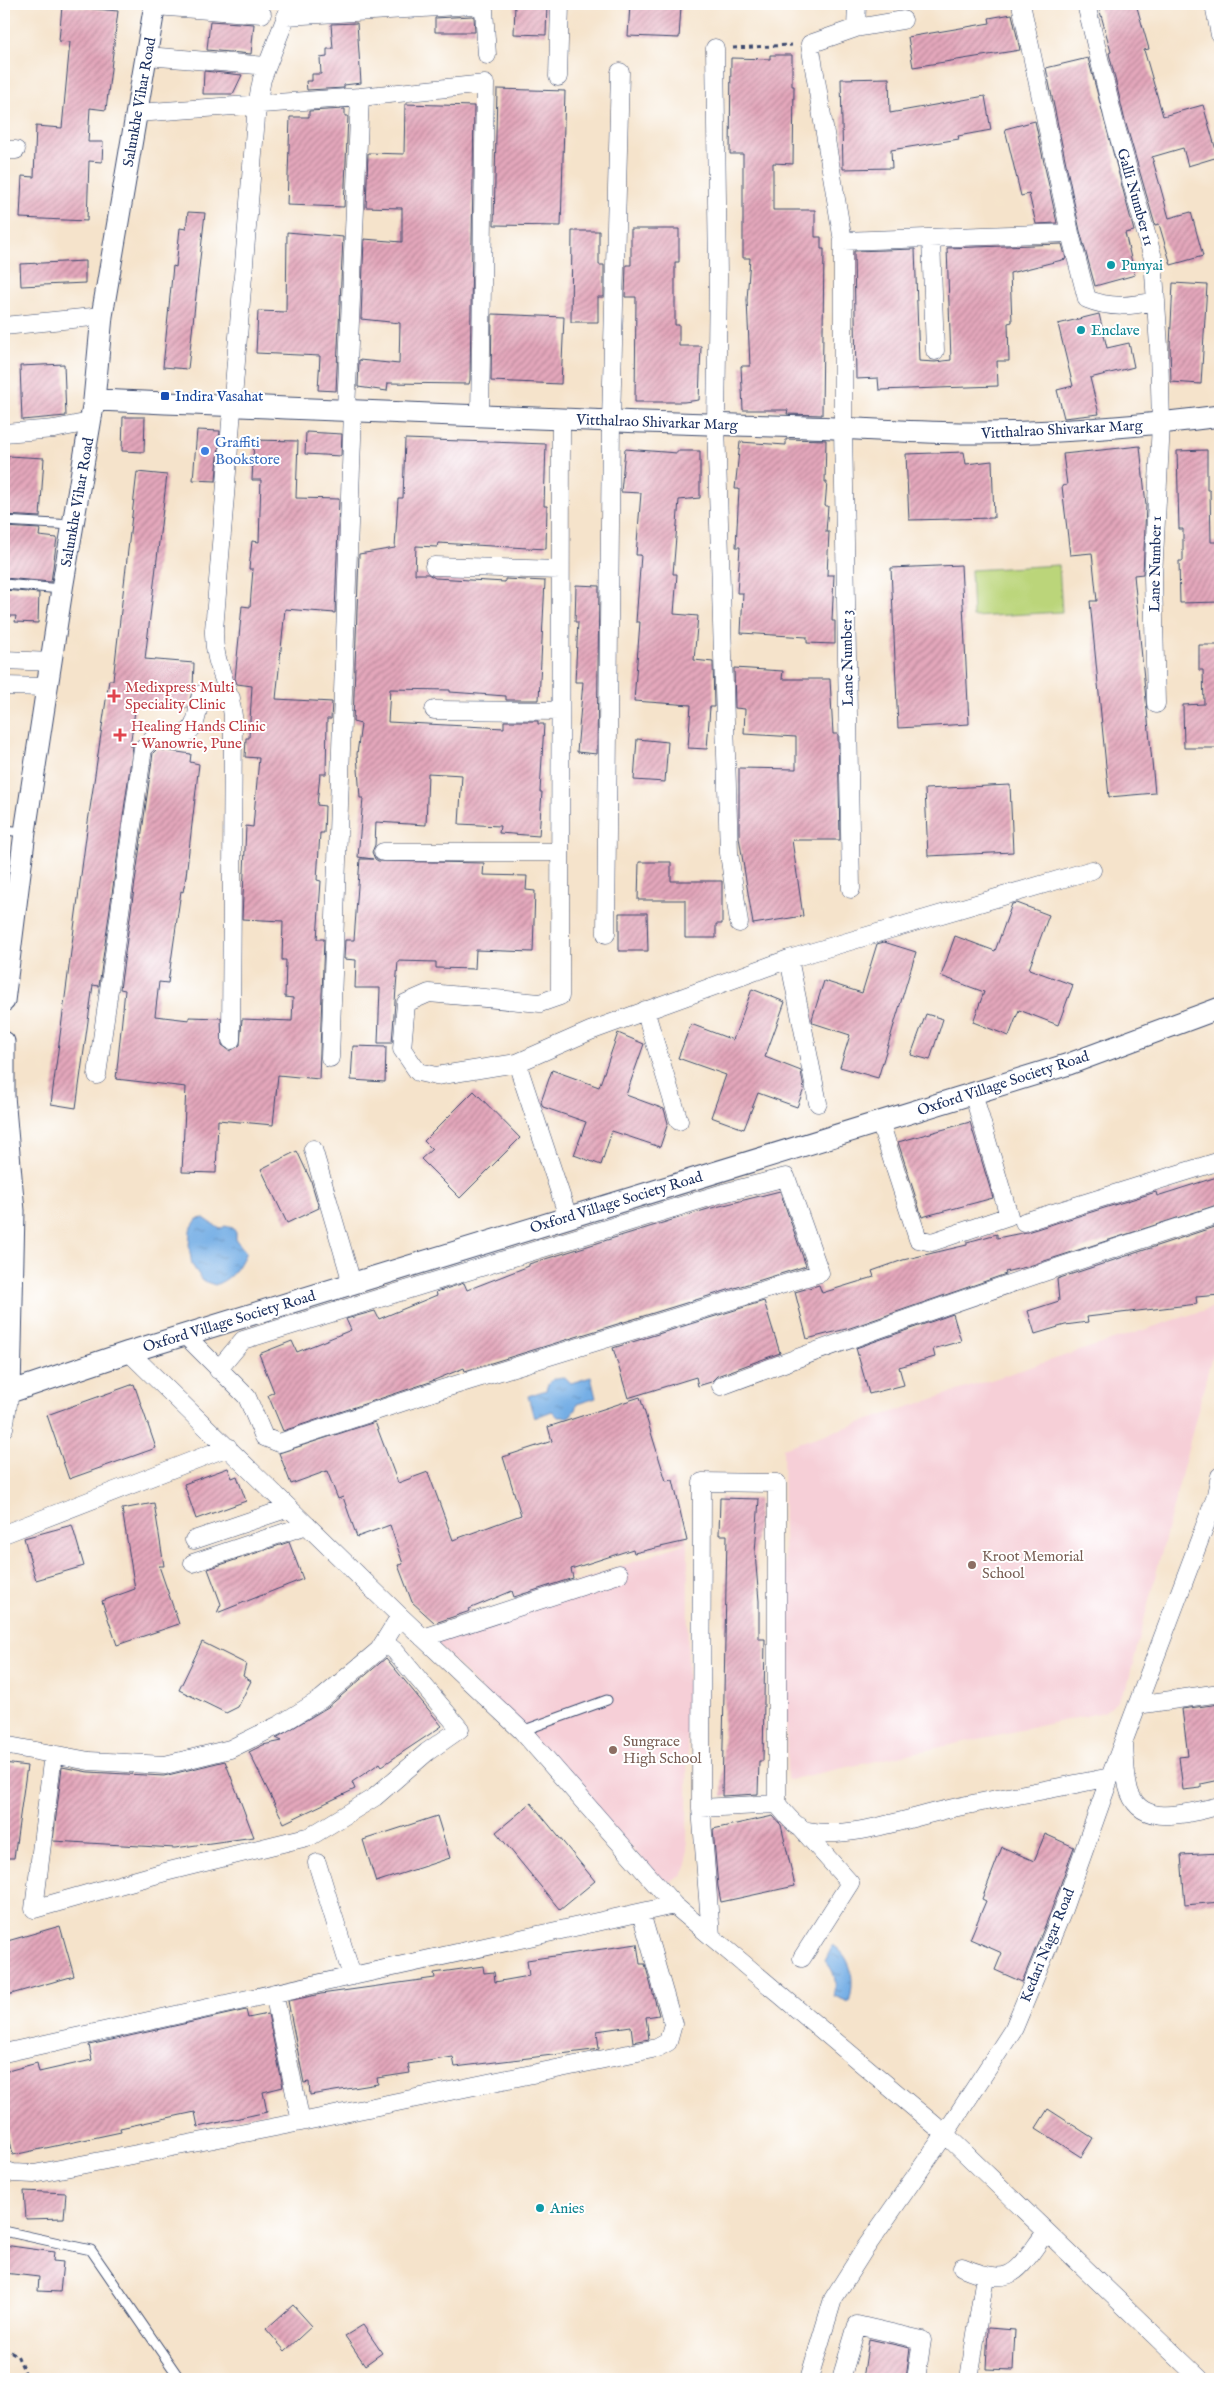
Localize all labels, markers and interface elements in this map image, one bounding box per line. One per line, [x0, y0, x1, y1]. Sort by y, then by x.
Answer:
street label: Salunkhe Vihar Road [119, 35, 160, 168]
street label: Galli Number 11 [1113, 146, 1159, 248]
place label: Punyai [1121, 256, 1163, 275]
marker: Punyai [1105, 259, 1117, 271]
place label: Enclave [1091, 321, 1140, 340]
marker: Enclave [1075, 324, 1087, 336]
place label: Indira Vasahat [175, 387, 263, 406]
marker: Indira Vasahat [159, 390, 171, 402]
street label: Vitthalrao Shivarkar Marg [575, 410, 739, 435]
street label: Vitthalrao Shivarkar Marg [980, 416, 1144, 443]
place label: Graffiti Bookstore [215, 433, 280, 469]
street label: Salunkhe Vihar Road [57, 435, 98, 568]
marker: Graffiti Bookstore [199, 445, 211, 457]
street label: Lane Number 1 [1145, 516, 1166, 612]
street label: Lane Number 3 [837, 610, 858, 706]
place label: Medixpress Multi Speciality Clinic [125, 678, 234, 714]
marker: Medixpress Multi Speciality Clinic [107, 689, 121, 703]
place label: Healing Hands Clinic - Wanowrie, Pune [131, 717, 266, 753]
marker: Healing Hands Clinic - Wanowrie, Pune [113, 728, 127, 742]
street label: Oxford Village Society Road [915, 1046, 1092, 1120]
street label: Oxford Village Society Road [528, 1167, 706, 1238]
street label: Oxford Village Society Road [141, 1286, 319, 1357]
place label: Kroot Memorial School [982, 1547, 1084, 1583]
marker: Kroot Memorial School [966, 1559, 978, 1571]
place label: Sungrace High School [623, 1732, 702, 1768]
marker: Sungrace High School [607, 1744, 619, 1756]
street label: Kedari Nagar Road [1016, 1884, 1079, 2005]
place label: Anies [549, 2199, 584, 2218]
marker: Anies [534, 2202, 546, 2214]

